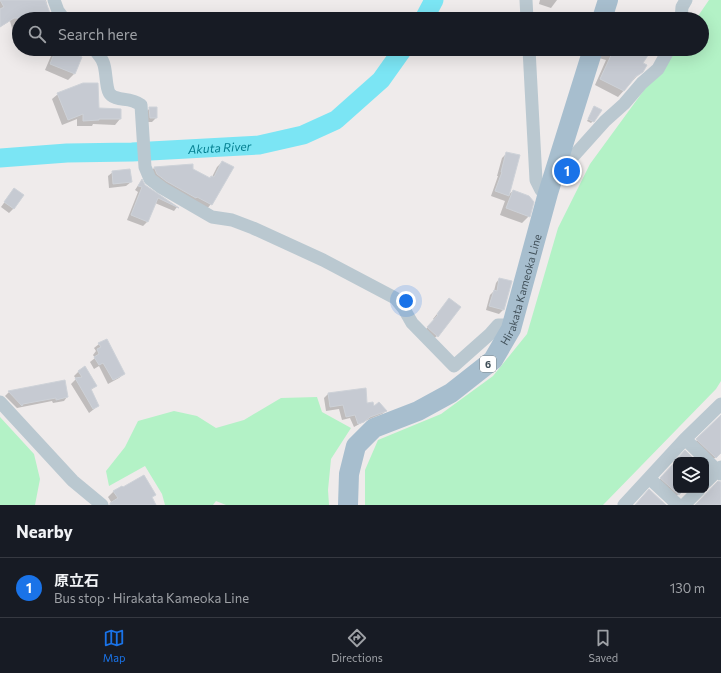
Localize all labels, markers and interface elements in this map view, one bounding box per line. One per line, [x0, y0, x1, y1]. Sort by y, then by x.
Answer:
search box [12, 12, 709, 56]
icon: search [26, 23, 48, 45]
text: Search here [58, 25, 137, 43]
water label: Akuta River [187, 138, 253, 156]
pin: 1 [554, 156, 580, 186]
street label: Hirakata Kameoka Line [497, 232, 543, 347]
your location [396, 291, 416, 311]
road number: 6 [480, 356, 496, 372]
map controls [673, 457, 709, 493]
button: layers [673, 457, 709, 493]
text: Nearby [16, 521, 73, 542]
text: 原立石 [54, 571, 99, 589]
text: 1 [26, 580, 32, 596]
text: 130 m [670, 580, 705, 596]
text: Bus stop · Hirakata Kameoka Line [54, 590, 249, 606]
tab: Map [103, 627, 126, 664]
tab: Directions [331, 627, 383, 664]
tab: Saved [588, 627, 618, 664]

